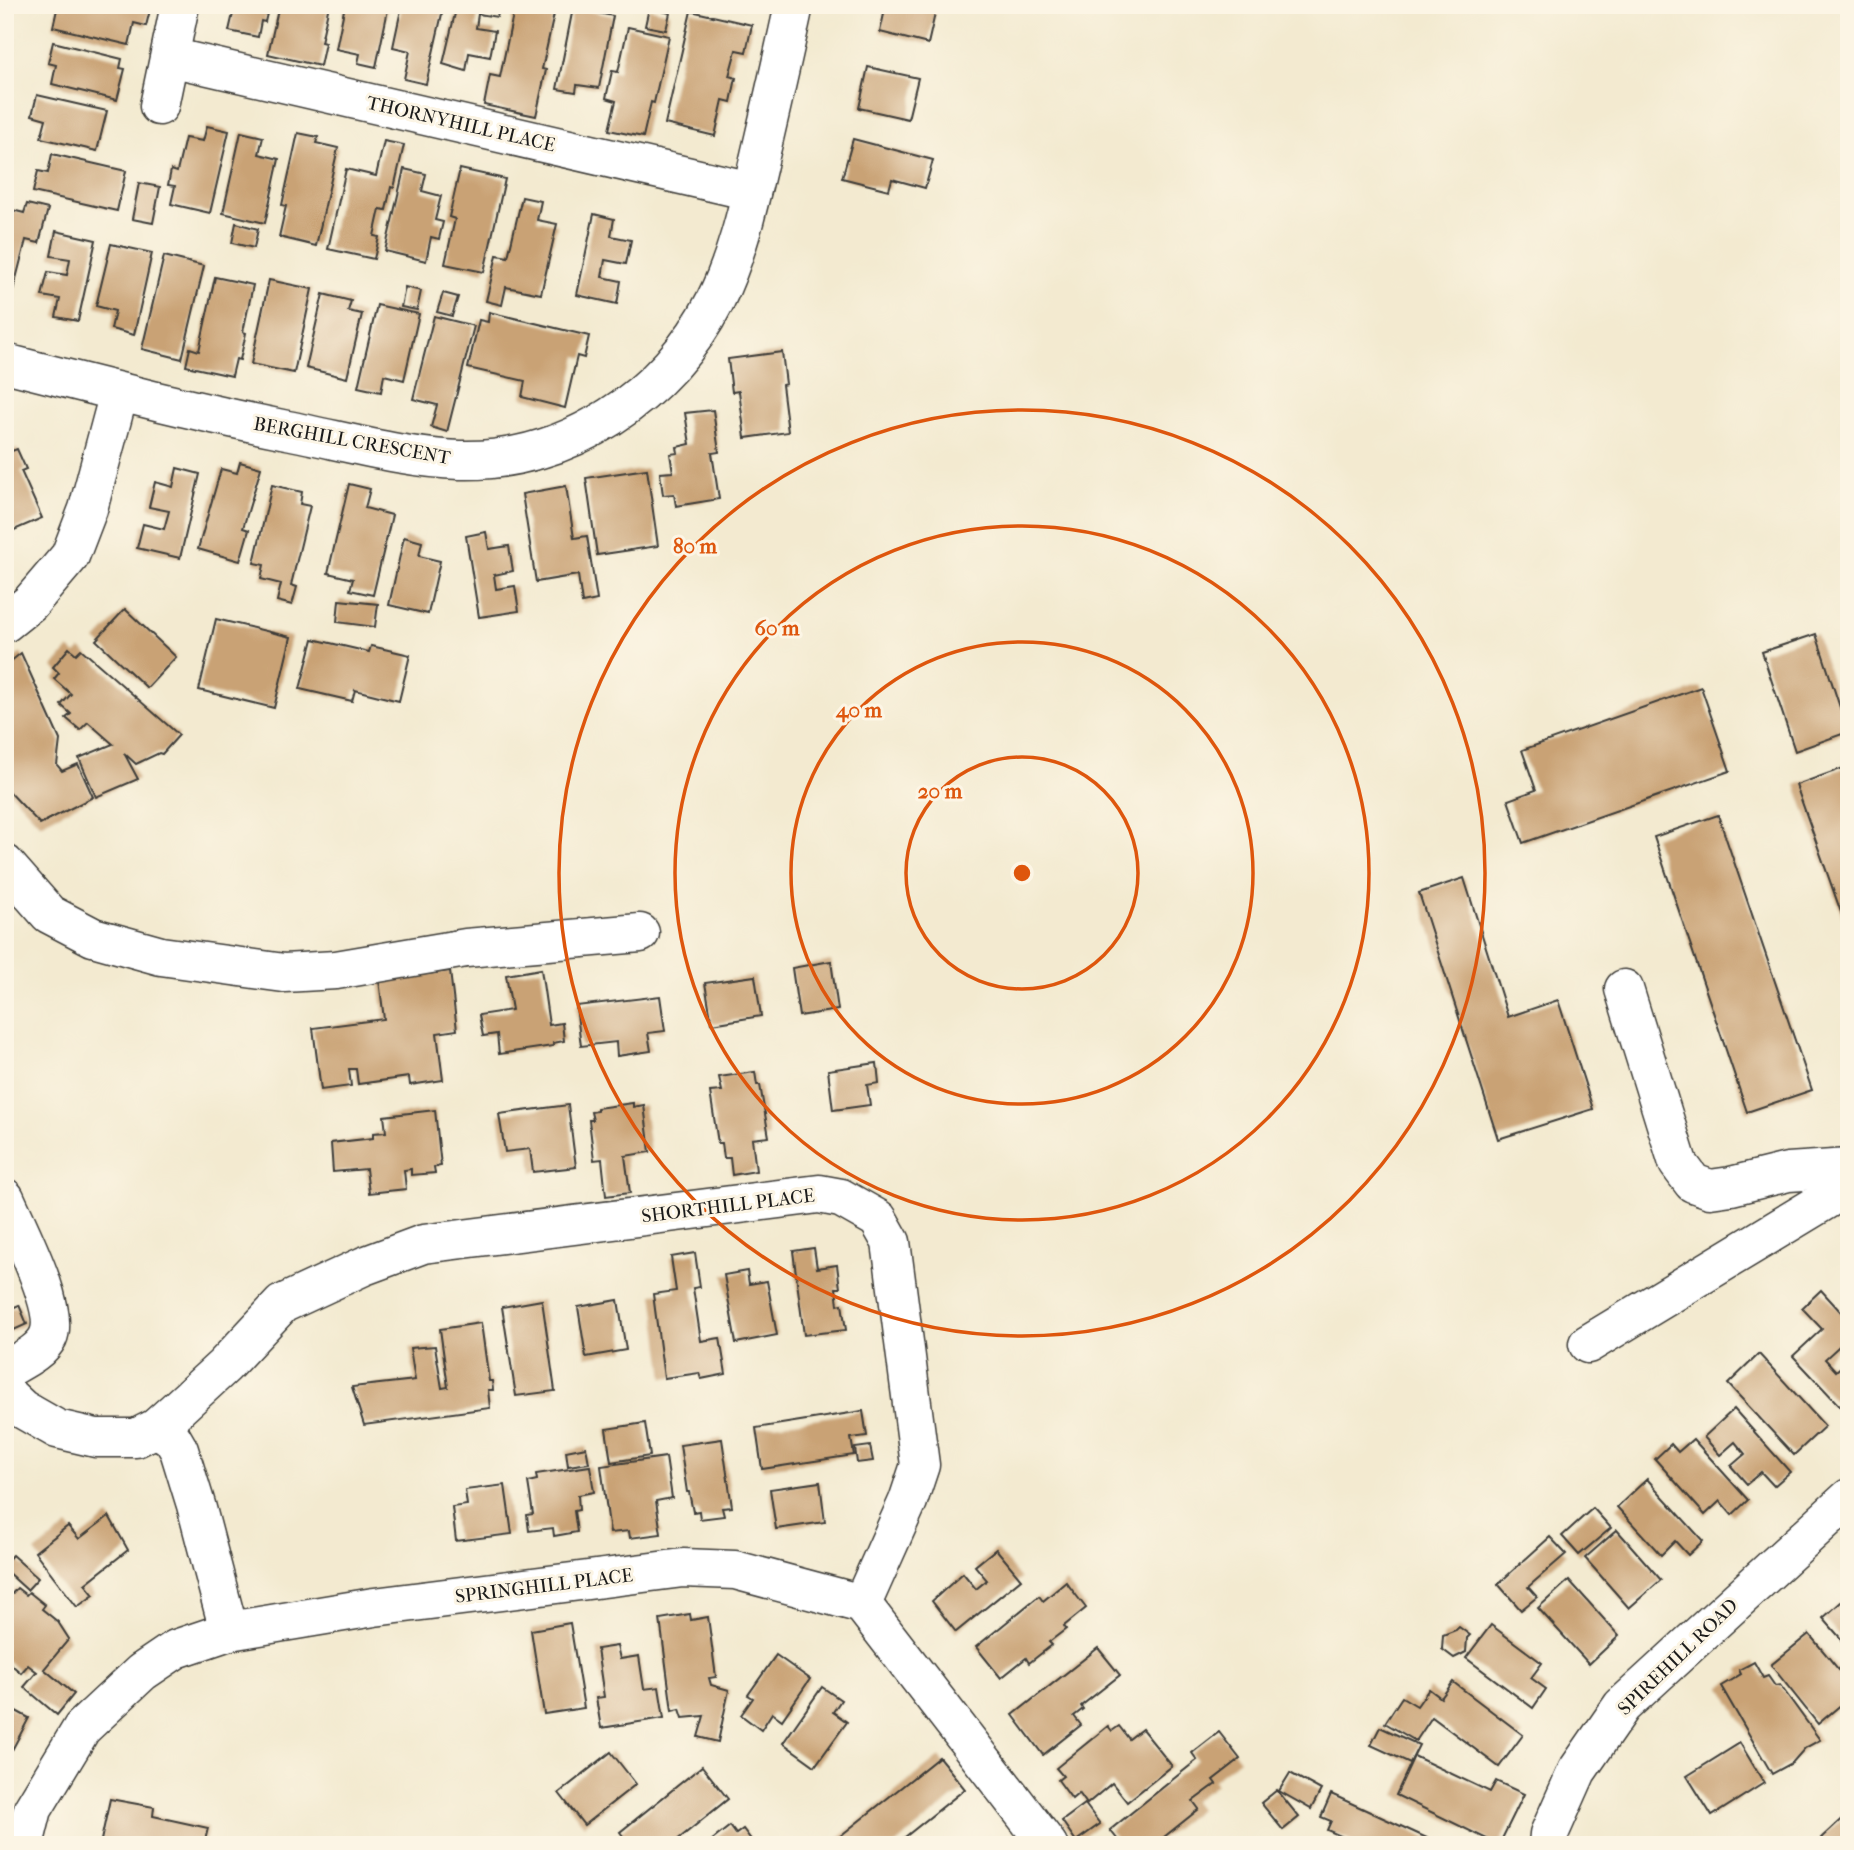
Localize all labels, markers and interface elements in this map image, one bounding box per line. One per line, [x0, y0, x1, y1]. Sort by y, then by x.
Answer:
street label: THORNYHILL PLACE [365, 92, 558, 156]
street label: BERGHILL CRESCENT [252, 413, 452, 469]
text: 80 m [673, 534, 718, 558]
text: 60 m [755, 616, 800, 640]
text: 40 m [835, 698, 883, 723]
text: 20 m [918, 779, 963, 803]
centre of rings [1010, 861, 1034, 885]
street label: SHORTHILL PLACE [640, 1184, 816, 1228]
street label: SPRINGHILL PLACE [454, 1564, 635, 1608]
street label: SPIREHILL ROAD [1614, 1594, 1742, 1720]

